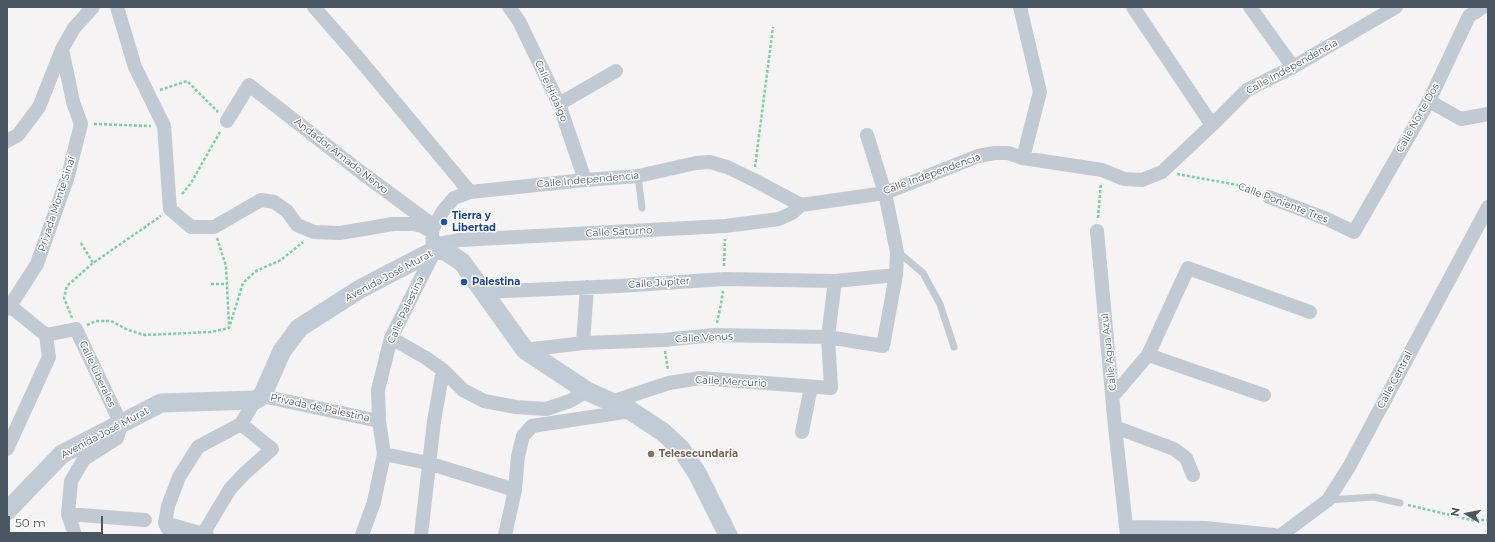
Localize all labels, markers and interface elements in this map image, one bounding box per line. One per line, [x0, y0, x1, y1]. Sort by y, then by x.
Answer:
street label: Calle Independencia [1244, 37, 1340, 97]
street label: Calle Hidalgo [532, 58, 570, 124]
street label: Calle Norte Dos [1394, 81, 1442, 155]
street label: Andador Amado Nervo [292, 116, 390, 196]
street label: Calle Independencia [882, 151, 982, 197]
street label: Privada Monte Sinaí [36, 155, 78, 253]
street label: Calle Independencia [536, 170, 640, 190]
street label: Calle Poniente Tres [1236, 180, 1330, 226]
place label: Tierra y Libertad [452, 210, 496, 234]
marker: Tierra y Libertad [439, 217, 449, 227]
street label: Calle Saturno [585, 224, 653, 240]
street label: Avenida José Murat [343, 248, 435, 304]
street label: Calle Palestina [385, 274, 427, 346]
street label: Calle Júpiter [628, 275, 690, 291]
place label: Palestina [472, 276, 520, 288]
marker: Palestina [459, 277, 469, 287]
street label: Calle Agua Azul [1099, 313, 1119, 391]
street label: Calle Venus [675, 330, 733, 346]
street label: Calle Liberales [76, 339, 118, 409]
street label: Calle Central [1375, 349, 1415, 411]
street label: Calle Mercurio [695, 374, 767, 390]
street label: Privada de Palestina [269, 392, 371, 424]
street label: Avenida José Murat [59, 405, 151, 461]
place label: Telesecundaria [659, 448, 738, 460]
marker: Telesecundaria [646, 449, 656, 459]
north arrow [1447, 494, 1487, 534]
text: N [1448, 506, 1463, 518]
scale bar [10, 508, 105, 534]
text: 50 m [15, 515, 46, 530]

